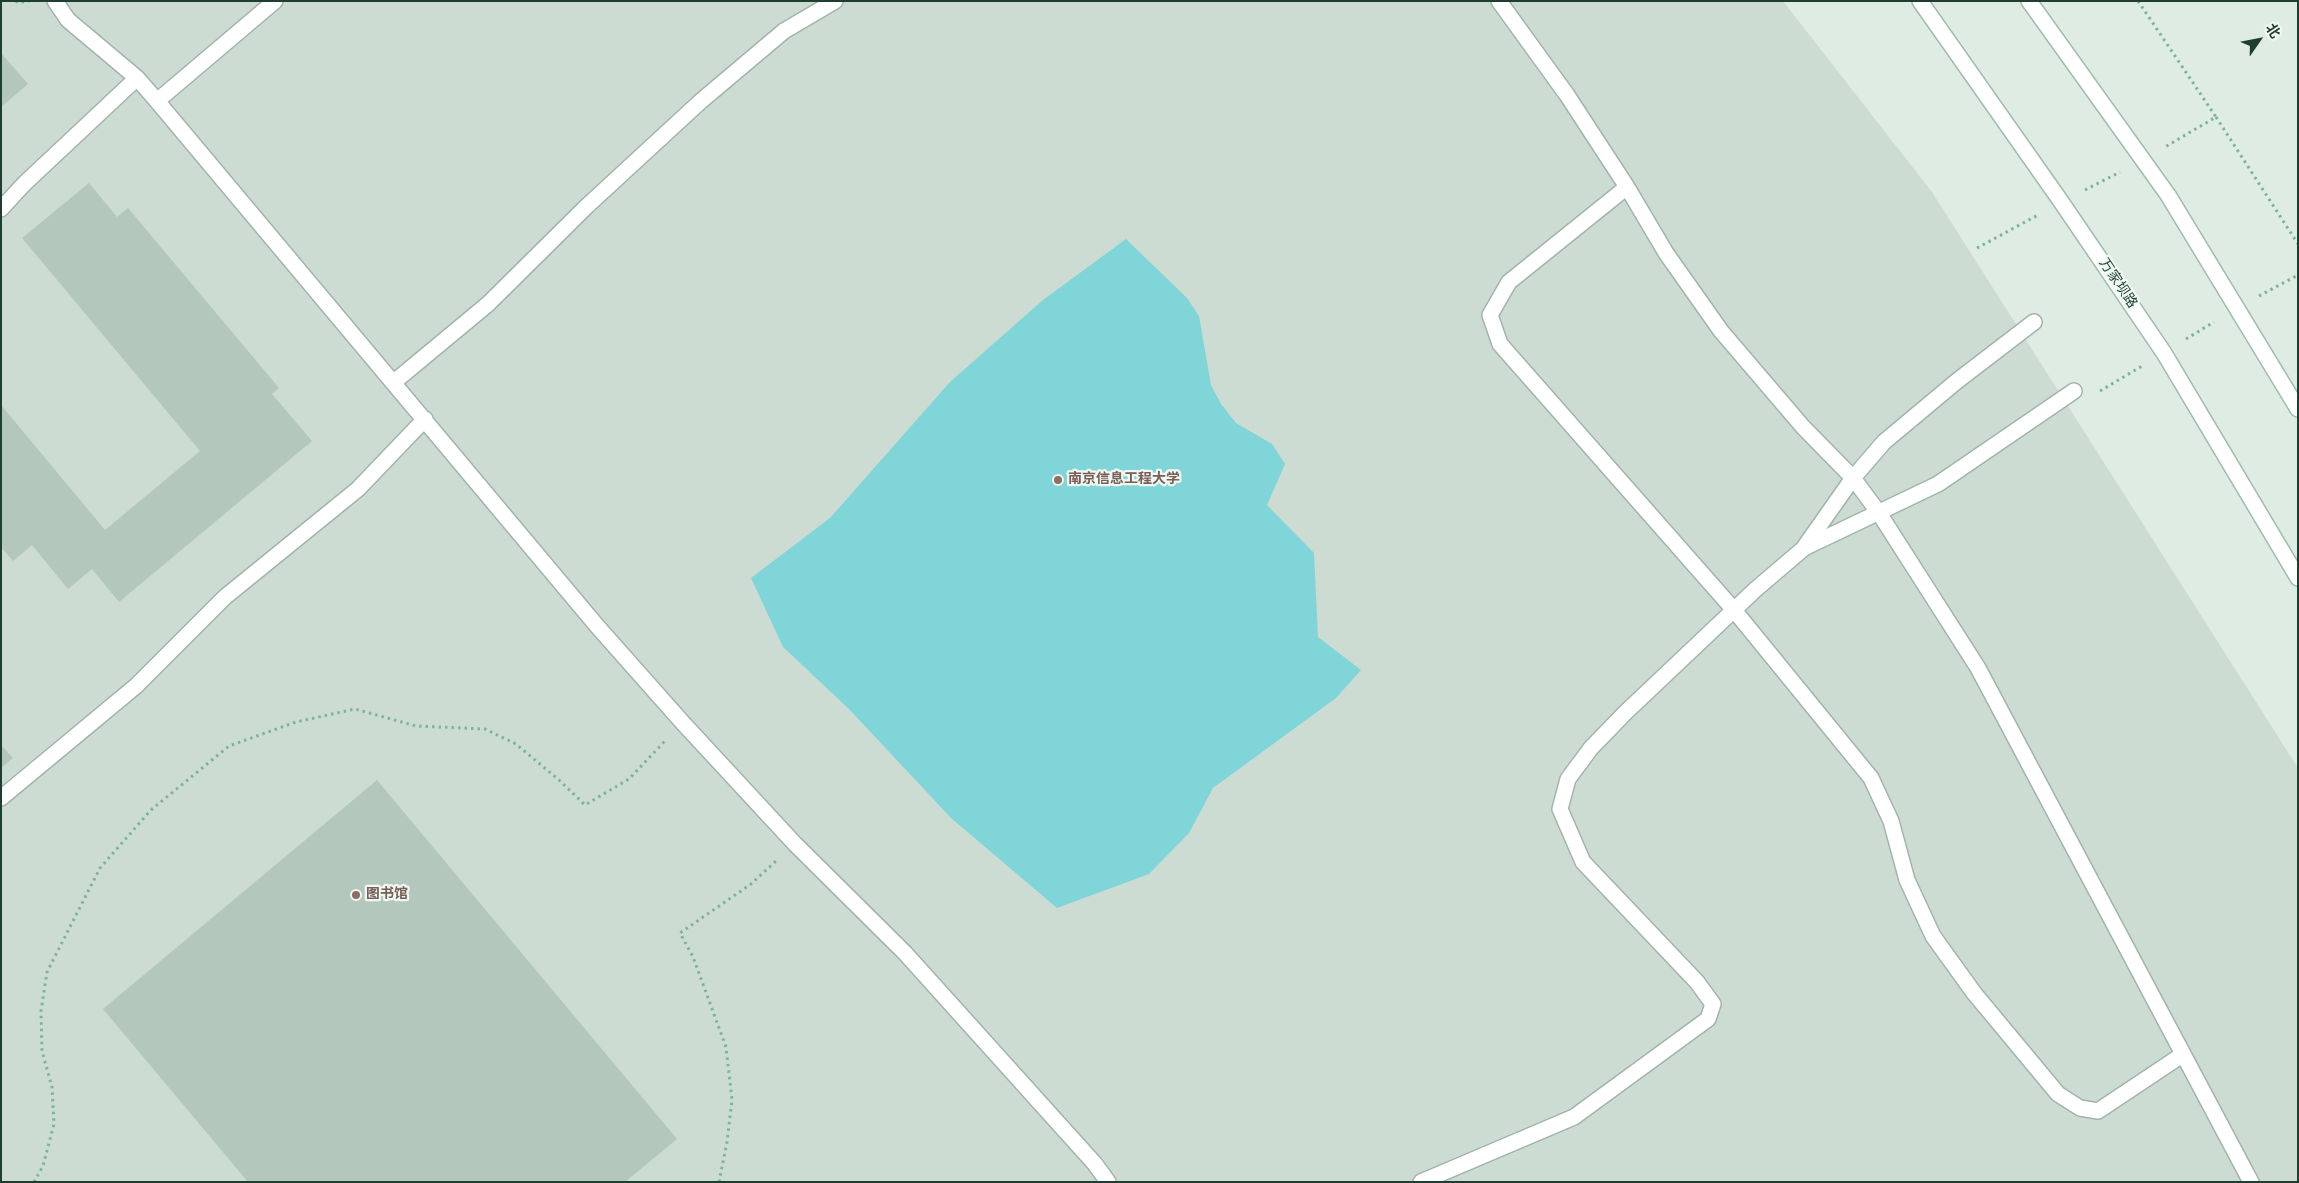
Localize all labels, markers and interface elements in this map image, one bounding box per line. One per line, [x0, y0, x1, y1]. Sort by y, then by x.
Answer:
north arrow [2234, 15, 2284, 65]
text: 北 [2261, 21, 2283, 42]
street label: 万家坝路 [2094, 256, 2140, 312]
place label: 南京信息工程大学 [1068, 472, 1180, 488]
marker: 南京信息工程大学 [1052, 474, 1064, 486]
place label: 图书馆 [366, 887, 408, 903]
marker: 图书馆 [350, 889, 362, 901]

